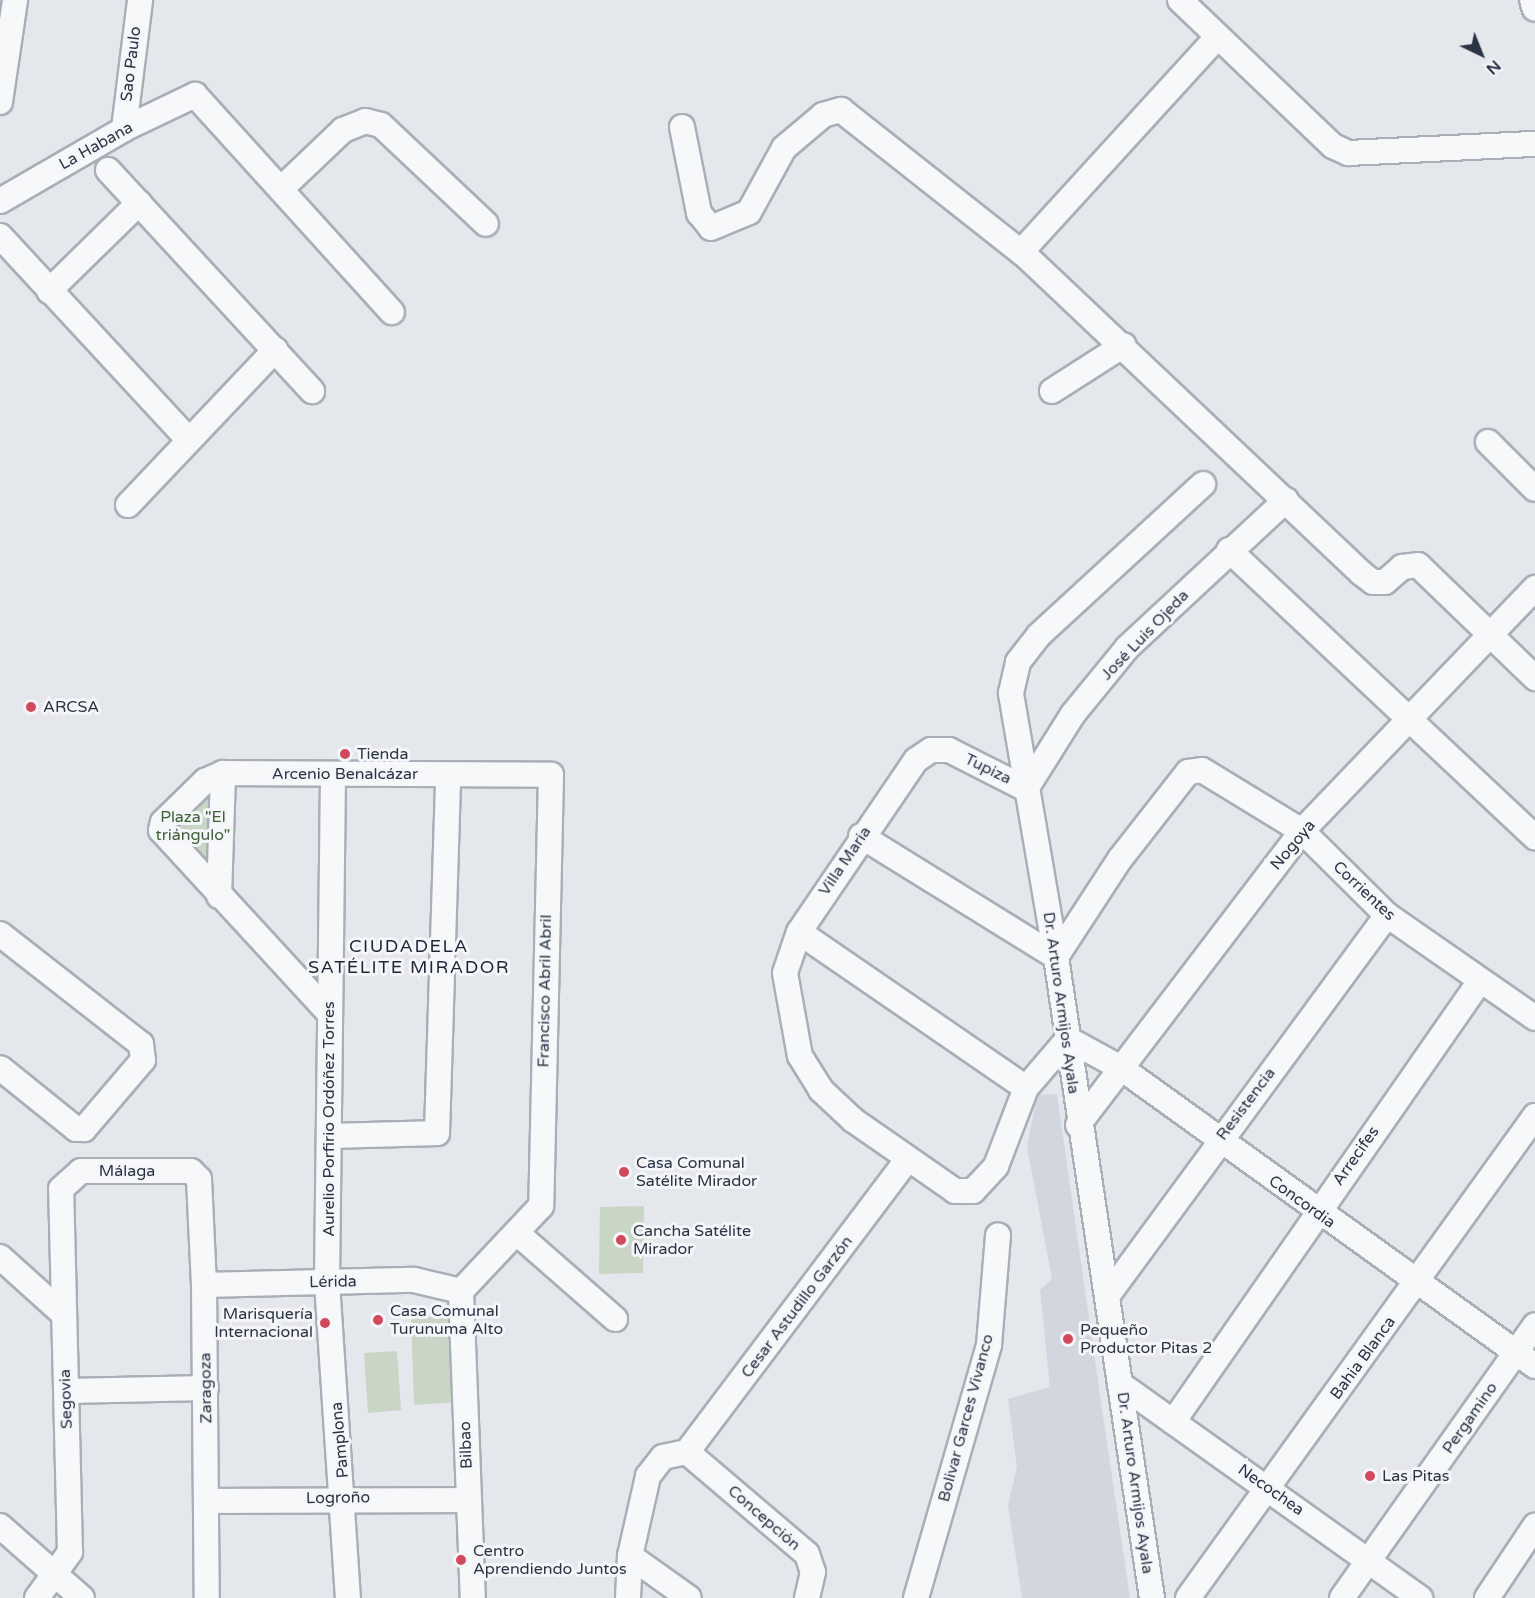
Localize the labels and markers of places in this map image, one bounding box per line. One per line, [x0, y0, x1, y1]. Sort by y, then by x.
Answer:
place label: ARCSA [43, 697, 99, 717]
marker: ARCSA [24, 700, 38, 714]
place label: Tienda [357, 744, 408, 764]
marker: Tienda [338, 747, 352, 761]
place label: Casa Comunal Satélite Mirador [636, 1153, 757, 1191]
marker: Casa Comunal Satélite Mirador [617, 1165, 631, 1179]
place label: Cancha Satélite Mirador [633, 1221, 751, 1259]
marker: Cancha Satélite Mirador [614, 1233, 628, 1247]
place label: Casa Comunal Turunuma Alto [390, 1301, 503, 1339]
place label: Marisquería Internacional [214, 1304, 313, 1342]
marker: Casa Comunal Turunuma Alto [371, 1313, 385, 1327]
marker: Marisquería Internacional [318, 1316, 332, 1330]
place label: Pequeño Productor Pitas 2 [1080, 1320, 1212, 1358]
marker: Pequeño Productor Pitas 2 [1061, 1332, 1075, 1346]
place label: Las Pitas [1382, 1466, 1449, 1486]
marker: Las Pitas [1363, 1469, 1377, 1483]
place label: Centro Aprendiendo Juntos [473, 1541, 627, 1579]
marker: Centro Aprendiendo Juntos [454, 1553, 468, 1567]

